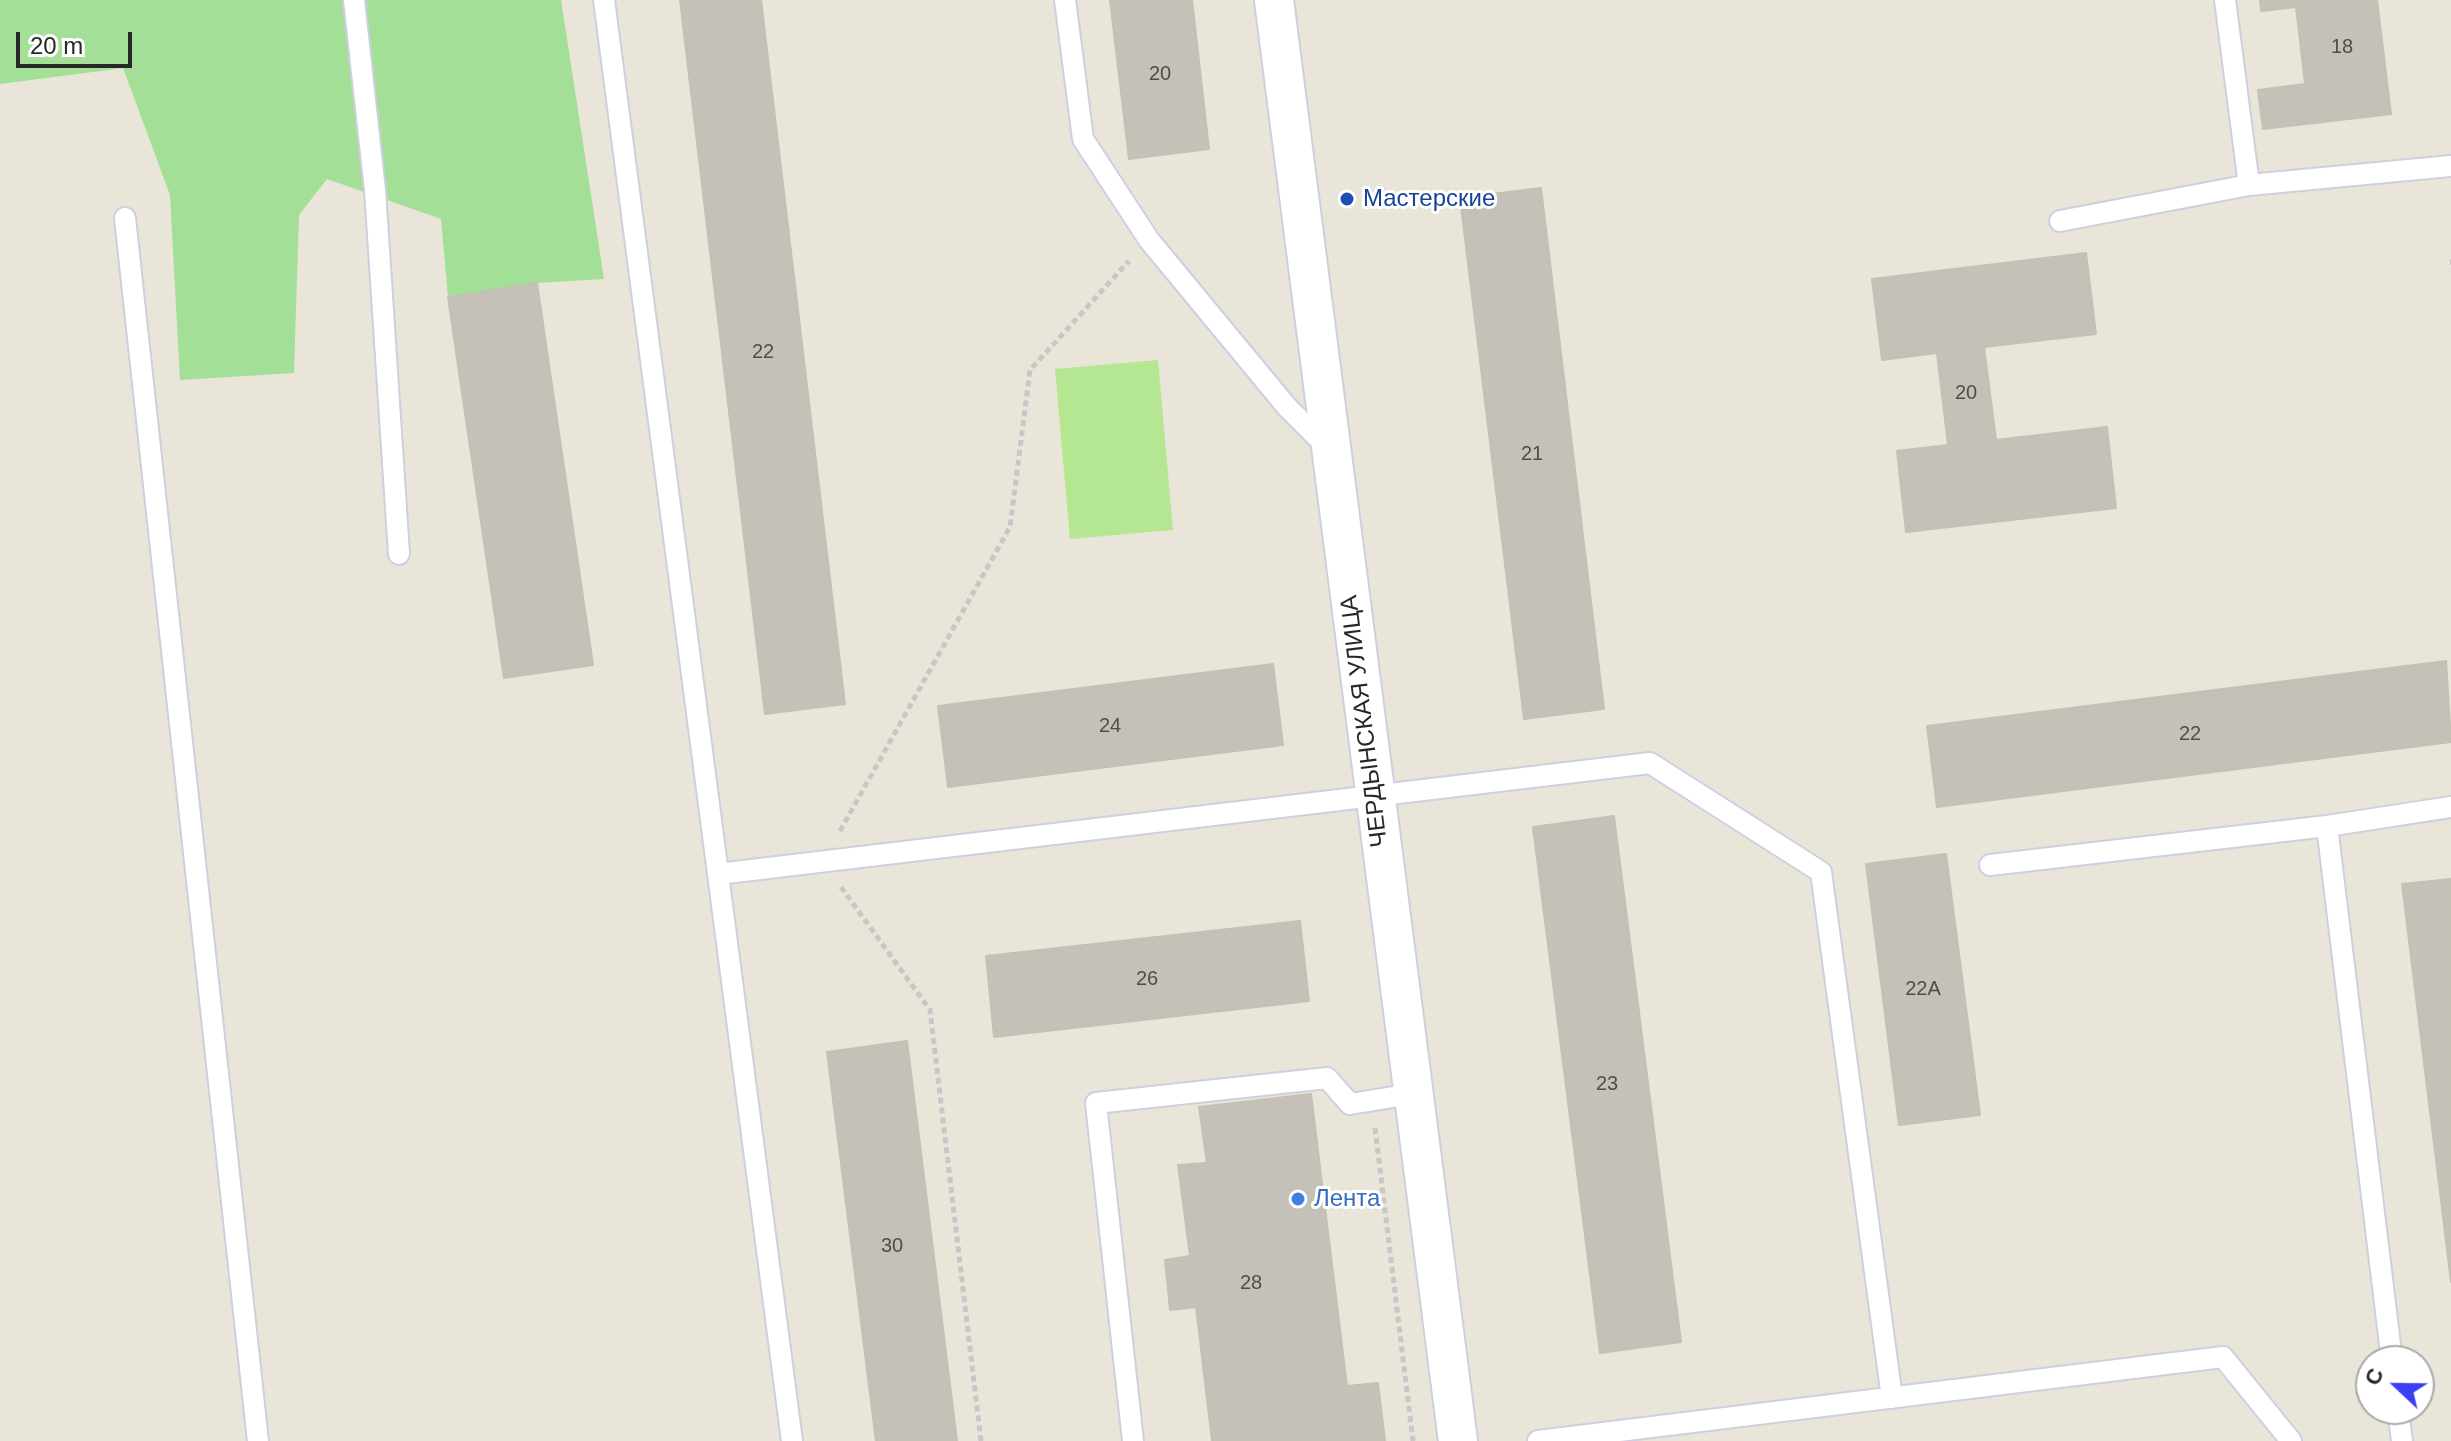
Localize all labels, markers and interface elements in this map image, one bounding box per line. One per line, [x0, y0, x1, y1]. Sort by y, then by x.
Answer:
scale bar [20, 16, 136, 66]
text: 20 m [30, 32, 83, 59]
house number: 18 [2331, 35, 2353, 59]
house number: 20 [1149, 62, 1171, 86]
place label: Мастерские [1363, 185, 1495, 213]
marker: Мастерские [1338, 190, 1356, 208]
house number: 22 [752, 340, 774, 364]
house number: 20 [1955, 381, 1977, 405]
house number: 21 [1521, 442, 1543, 466]
street label: ЧЕРДЫНСКАЯ УЛИЦА [1335, 593, 1395, 849]
house number: 24 [1099, 714, 1121, 738]
house number: 22 [2179, 722, 2201, 746]
house number: 26 [1136, 967, 1158, 991]
house number: 22А [1905, 977, 1941, 1001]
house number: 23 [1596, 1072, 1618, 1096]
place label: Лента [1314, 1185, 1380, 1213]
marker: Лента [1289, 1190, 1307, 1208]
house number: 30 [881, 1234, 903, 1258]
house number: 28 [1240, 1271, 1262, 1295]
north arrow [2355, 1345, 2435, 1425]
text: С [2360, 1365, 2389, 1389]

